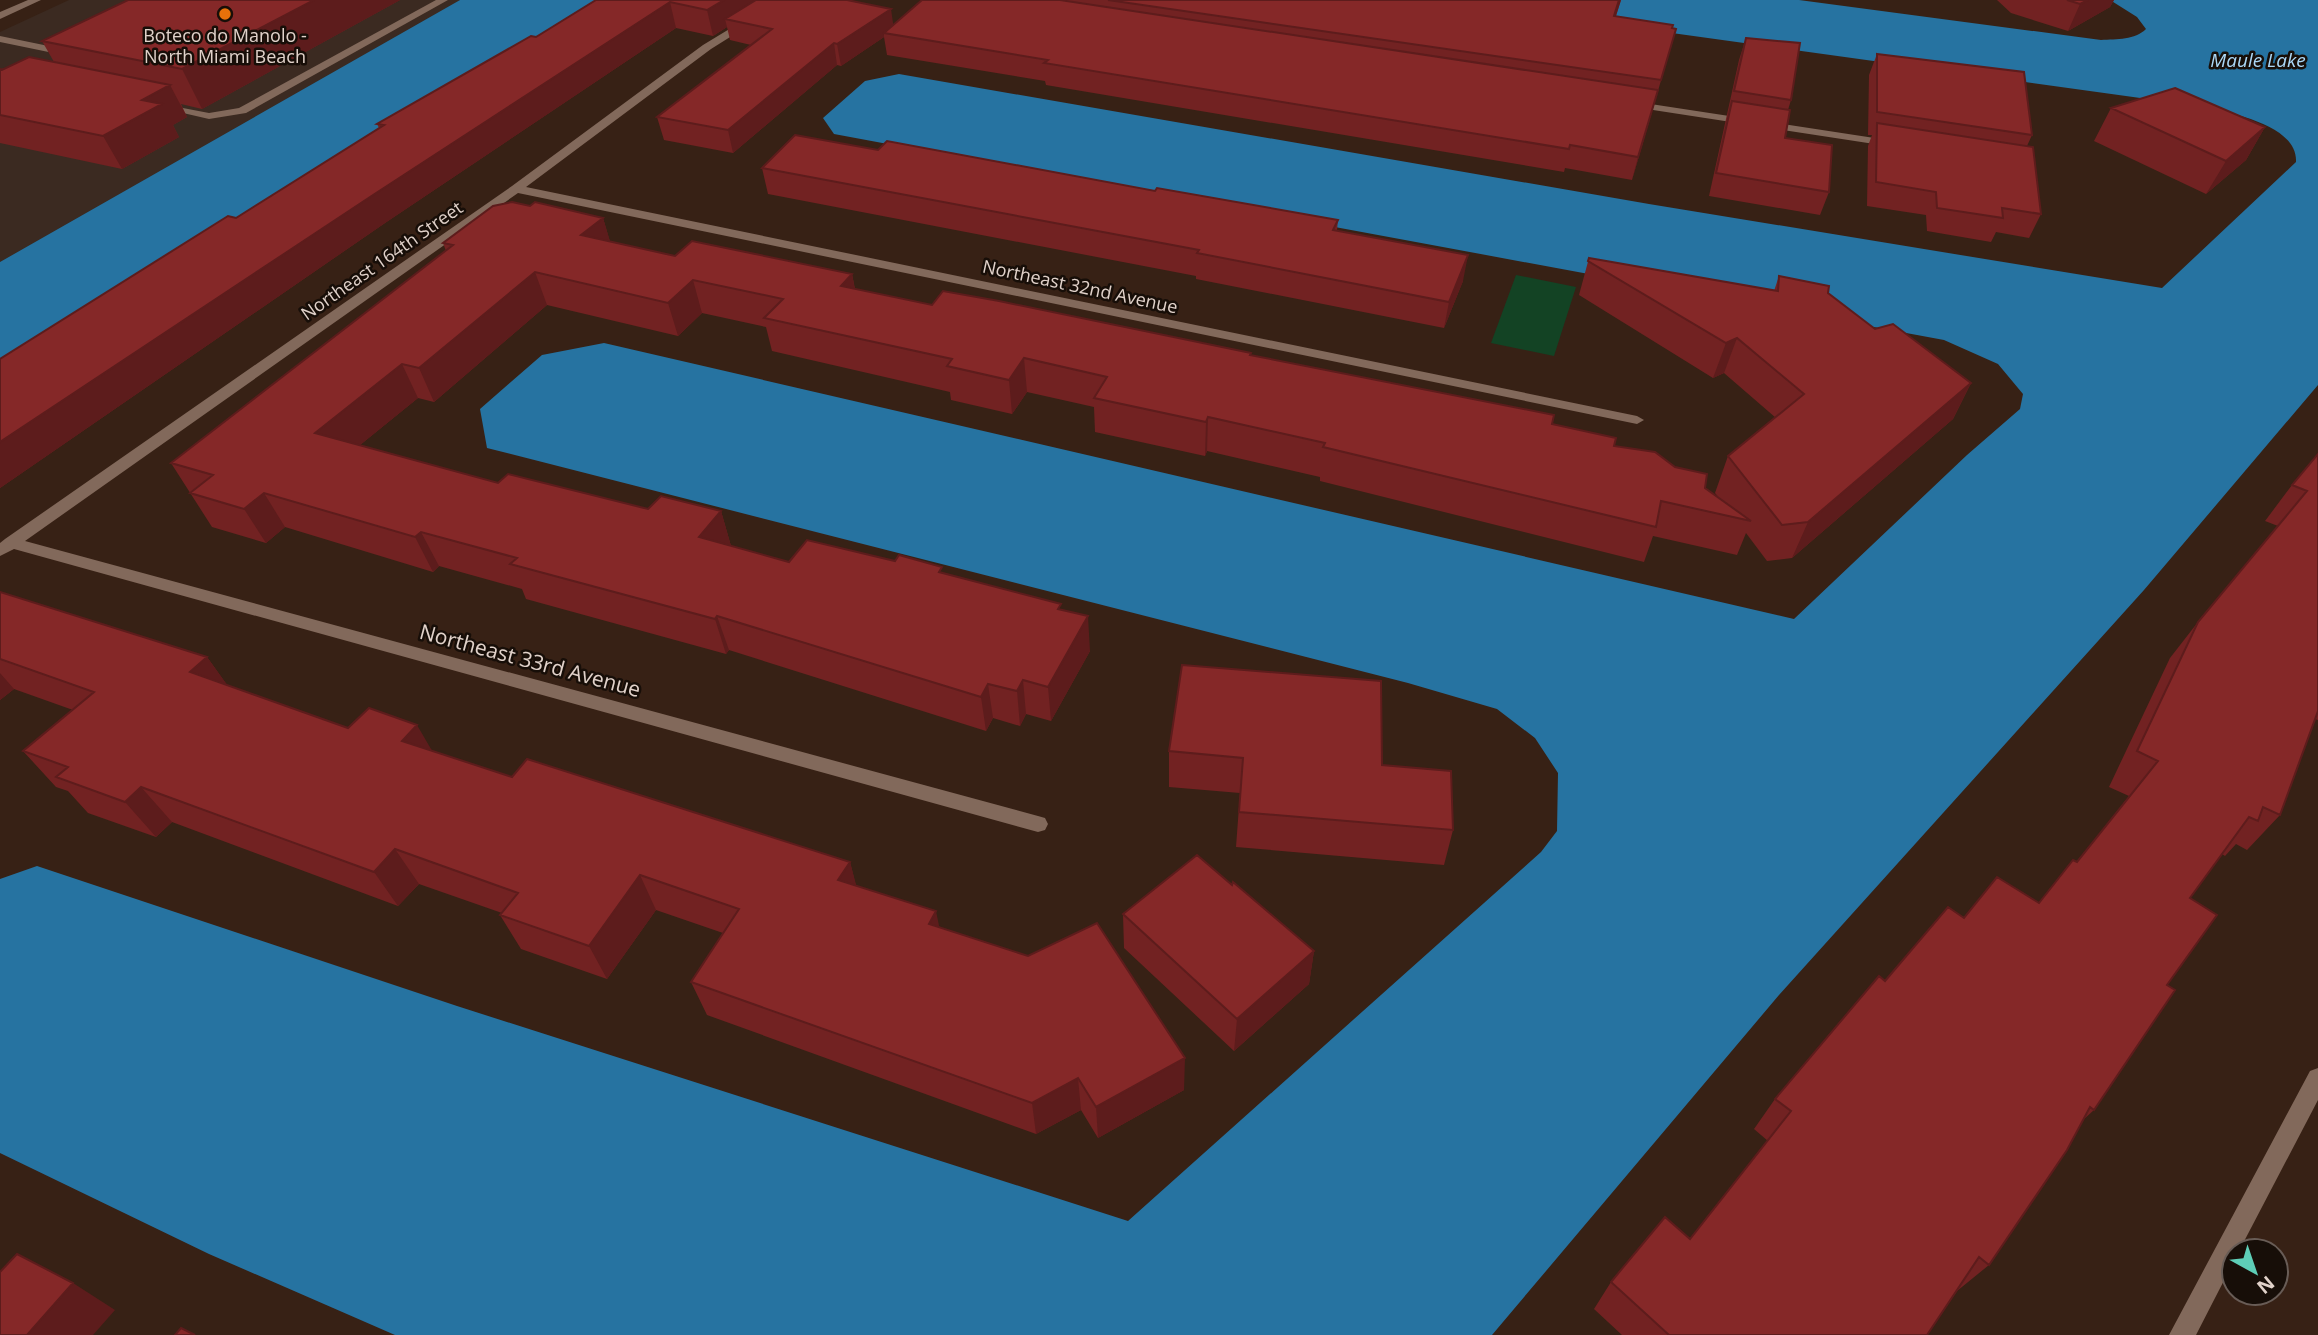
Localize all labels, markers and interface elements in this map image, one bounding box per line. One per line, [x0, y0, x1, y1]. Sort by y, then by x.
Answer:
marker: Boteco do Manolo - North Miami Beach [217, 6, 233, 22]
place label: Boteco do Manolo - North Miami Beach [143, 23, 307, 68]
water label: Maule Lake [2210, 47, 2306, 73]
street label: Northeast 164th Street [296, 195, 467, 325]
street label: Northeast 32nd Avenue [980, 254, 1180, 318]
street label: Northeast 33rd Avenue [417, 617, 644, 703]
north arrow [2220, 1237, 2290, 1307]
text: N [2252, 1270, 2280, 1300]

